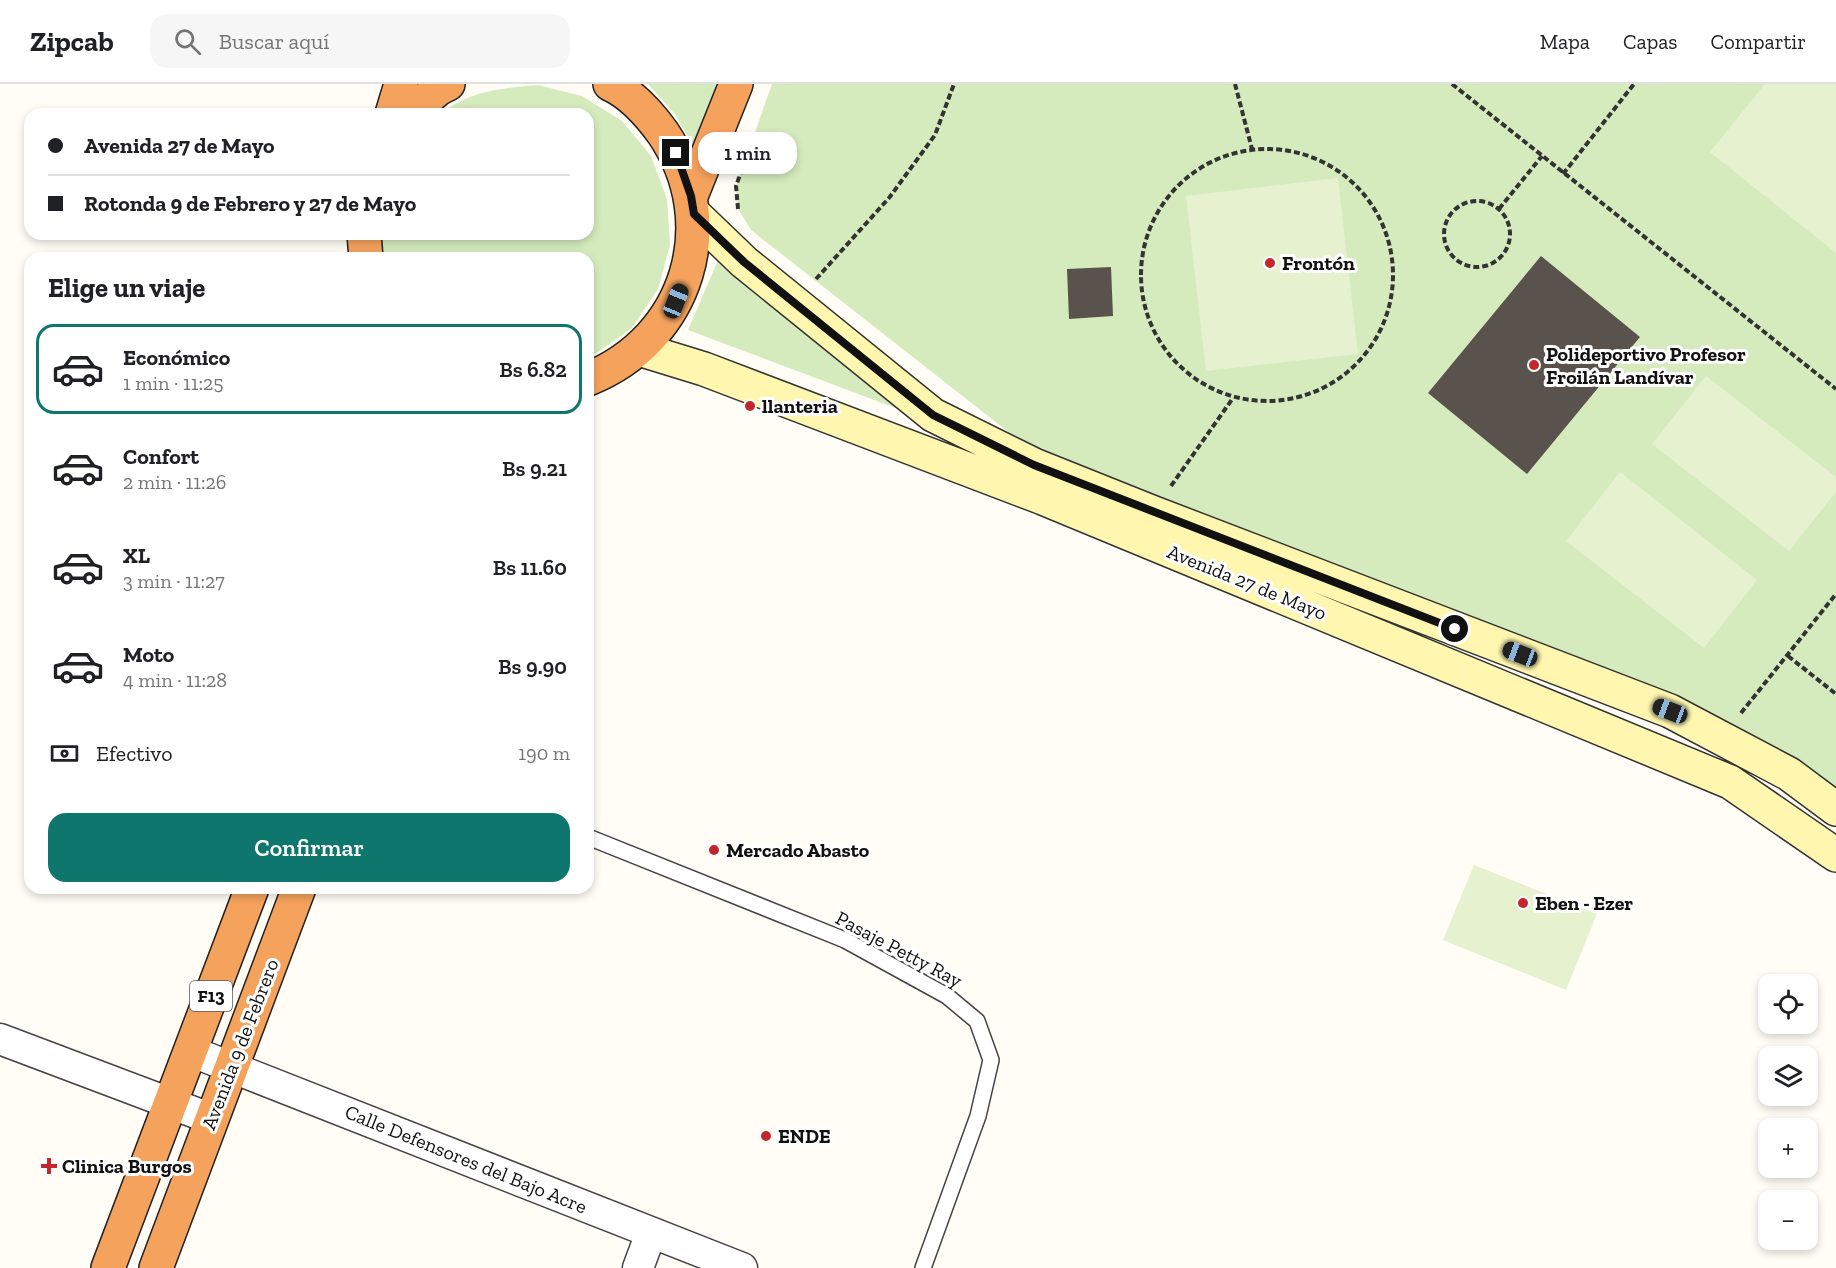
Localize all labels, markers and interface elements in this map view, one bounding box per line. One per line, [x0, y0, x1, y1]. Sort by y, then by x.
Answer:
search box [150, 14, 570, 68]
text: Zipcab [30, 25, 114, 58]
icon: search [171, 25, 204, 58]
text: Buscar aquí [219, 28, 329, 55]
text: Mapa [1540, 29, 1590, 54]
text: Capas [1623, 29, 1678, 54]
text: Compartir [1711, 29, 1806, 54]
text: Avenida 27 de Mayo [84, 132, 275, 159]
callout: 1 min [697, 132, 796, 174]
route end [662, 139, 689, 166]
text: 1 min [724, 141, 771, 165]
text: Rotonda 9 de Febrero y 27 de Mayo [84, 190, 416, 217]
place label: Frontón [1282, 251, 1355, 275]
marker: Frontón [1263, 256, 1277, 270]
text: Elige un viaje [48, 272, 205, 304]
car [661, 281, 691, 321]
icon: car [51, 342, 105, 396]
place label: Polideportivo Profesor Froilán Landívar [1546, 342, 1746, 389]
text: Económico [123, 344, 230, 371]
text: Bs 6.82 [499, 356, 567, 383]
marker: Polideportivo Profesor Froilán Landívar [1527, 358, 1541, 372]
text: 1 min · 11:25 [123, 371, 223, 395]
place label: llanteria [762, 394, 838, 418]
marker: llanteria [743, 399, 757, 413]
icon: car [51, 441, 105, 495]
text: Confort [123, 443, 199, 470]
text: Bs 9.21 [502, 455, 567, 482]
text: 2 min · 11:26 [123, 470, 226, 494]
street label: Avenida 27 de Mayo [1164, 539, 1330, 625]
icon: car [51, 540, 105, 594]
text: XL [123, 542, 150, 569]
text: Bs 11.60 [493, 554, 567, 581]
text: 3 min · 11:27 [123, 569, 225, 593]
route start [1441, 615, 1468, 642]
icon: car [51, 639, 105, 693]
car [1500, 639, 1540, 669]
text: Moto [123, 641, 174, 668]
text: Bs 9.90 [498, 653, 567, 680]
text: 4 min · 11:28 [123, 668, 227, 692]
car [1650, 696, 1690, 726]
icon: cash [48, 737, 81, 770]
text: Efectivo [96, 740, 172, 767]
text: 190 m [518, 741, 570, 765]
button: Confirmar [48, 813, 570, 882]
place label: Mercado Abasto [726, 838, 870, 862]
marker: Mercado Abasto [707, 843, 721, 857]
place label: Eben - Ezer [1535, 891, 1633, 915]
marker: Eben - Ezer [1516, 896, 1530, 910]
street label: Pasaje Petty Ray [832, 906, 967, 993]
street label: Avenida 9 de Febrero [196, 955, 284, 1133]
map controls [1758, 974, 1818, 1250]
button: locate [1758, 974, 1818, 1034]
road number: F13 [190, 981, 232, 1011]
button: layers [1758, 1046, 1818, 1106]
street label: Calle Defensores del Bajo Acre [342, 1099, 590, 1219]
button: + [1758, 1118, 1818, 1178]
place label: ENDE [778, 1124, 831, 1148]
marker: ENDE [759, 1129, 773, 1143]
place label: Clinica Burgos [62, 1154, 192, 1178]
marker: Clinica Burgos [40, 1157, 58, 1175]
button: − [1758, 1190, 1818, 1250]

